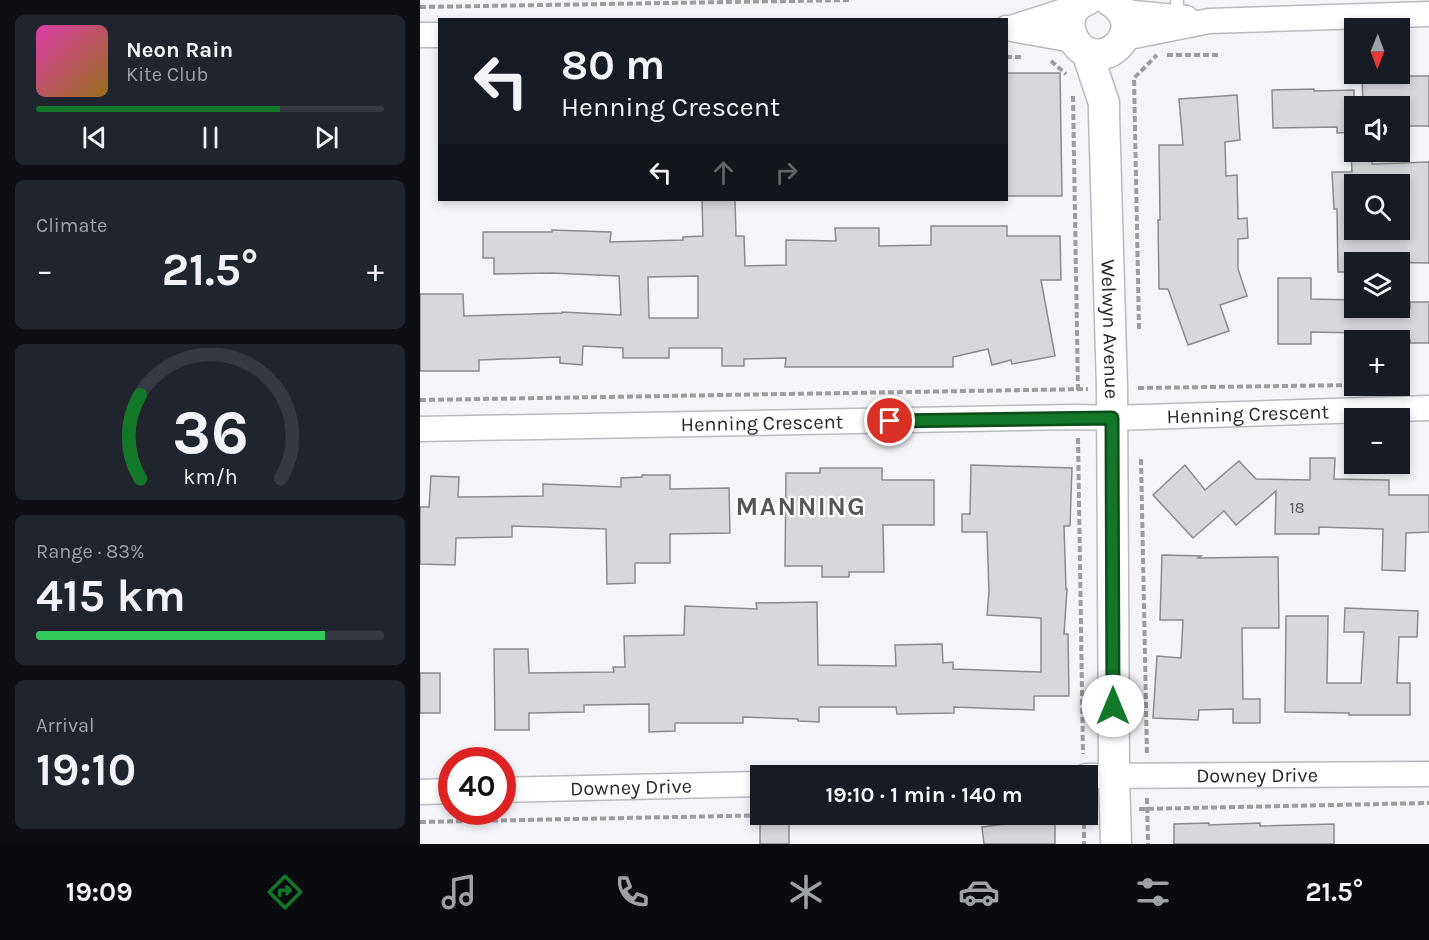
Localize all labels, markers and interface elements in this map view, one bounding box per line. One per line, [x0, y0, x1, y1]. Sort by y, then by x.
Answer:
north arrow [1344, 18, 1410, 84]
map controls [1344, 18, 1410, 474]
text: Neon Rain [126, 37, 233, 63]
text: 80 m [561, 40, 665, 90]
icon: left [462, 42, 540, 120]
text: Kite Club [126, 63, 208, 86]
text: Henning Crescent [561, 91, 780, 123]
button: sound [1344, 96, 1410, 162]
icon: previous [78, 121, 111, 154]
icon: pause [194, 121, 227, 154]
icon: next [310, 121, 343, 154]
icon: left [644, 156, 677, 189]
icon: ahead [707, 156, 740, 189]
icon: right [770, 156, 803, 189]
button: search [1344, 174, 1410, 240]
text: Climate [36, 214, 107, 237]
text: 21.5° [162, 244, 258, 296]
text: − [36, 251, 53, 289]
text: + [367, 251, 384, 289]
button: layers [1344, 252, 1410, 318]
street label: Welwyn Avenue [1096, 259, 1123, 399]
button: + [1344, 330, 1410, 396]
pin [864, 395, 915, 446]
text: 36 [172, 396, 248, 469]
street label: Henning Crescent [1166, 400, 1330, 428]
icon: arrive [873, 404, 906, 437]
button: − [1344, 408, 1410, 474]
street label: Henning Crescent [681, 410, 844, 436]
text: km/h [183, 464, 237, 489]
district label: MANNING [736, 491, 866, 522]
house number: 18 [1289, 498, 1305, 517]
text: Range · 83% [36, 540, 145, 563]
text: 415 km [36, 570, 186, 622]
position arrow [1081, 674, 1145, 738]
text: Arrival [36, 714, 95, 737]
text: 19:10 [36, 744, 136, 796]
speed limit sign: 40 [438, 747, 516, 825]
street label: Downey Drive [1196, 764, 1318, 787]
street label: Downey Drive [570, 775, 692, 800]
text: 19:10 · 1 min · 140 m [825, 782, 1023, 808]
icon: directions [264, 871, 306, 913]
icon: music [438, 871, 480, 913]
icon: phone [611, 871, 653, 913]
icon: climate [785, 871, 827, 913]
icon: car [958, 871, 1000, 913]
icon: filters [1132, 871, 1174, 913]
text: 19:09 [66, 876, 133, 908]
text: 21.5° [1305, 876, 1363, 908]

